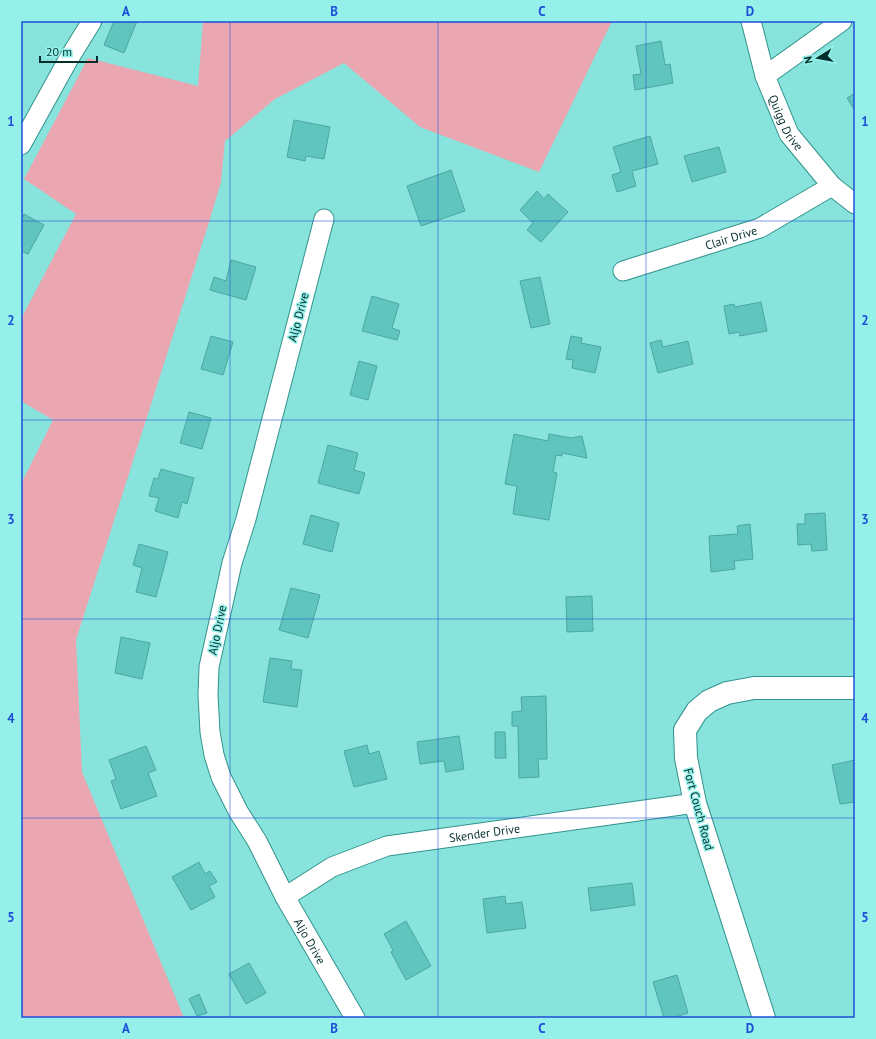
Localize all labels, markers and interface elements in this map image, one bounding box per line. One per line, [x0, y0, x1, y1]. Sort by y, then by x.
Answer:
text: A [122, 3, 130, 20]
text: B [330, 3, 338, 20]
text: C [538, 3, 546, 20]
text: D [746, 3, 754, 20]
scale bar [40, 38, 97, 64]
north arrow [798, 38, 838, 78]
text: 20 m [46, 44, 72, 59]
text: N [801, 55, 816, 65]
street label: Quigg Drive [766, 92, 807, 153]
text: 1 [7, 113, 15, 130]
text: 1 [861, 113, 869, 130]
street label: Clair Drive [703, 222, 759, 252]
street label: Aljo Drive [284, 291, 312, 343]
text: 2 [7, 312, 15, 329]
text: 2 [861, 312, 869, 329]
text: 3 [7, 511, 15, 528]
text: 3 [861, 511, 869, 528]
street label: Aljo Drive [204, 604, 230, 656]
text: 4 [7, 710, 15, 727]
text: 4 [861, 710, 869, 727]
street label: Fort Couch Road [681, 766, 717, 852]
street label: Skender Drive [448, 820, 521, 845]
text: 5 [7, 909, 15, 926]
text: 5 [861, 909, 869, 926]
street label: Aljo Drive [291, 915, 329, 966]
text: A [122, 1020, 130, 1037]
text: B [330, 1020, 338, 1037]
text: C [538, 1020, 546, 1037]
text: D [746, 1020, 754, 1037]

